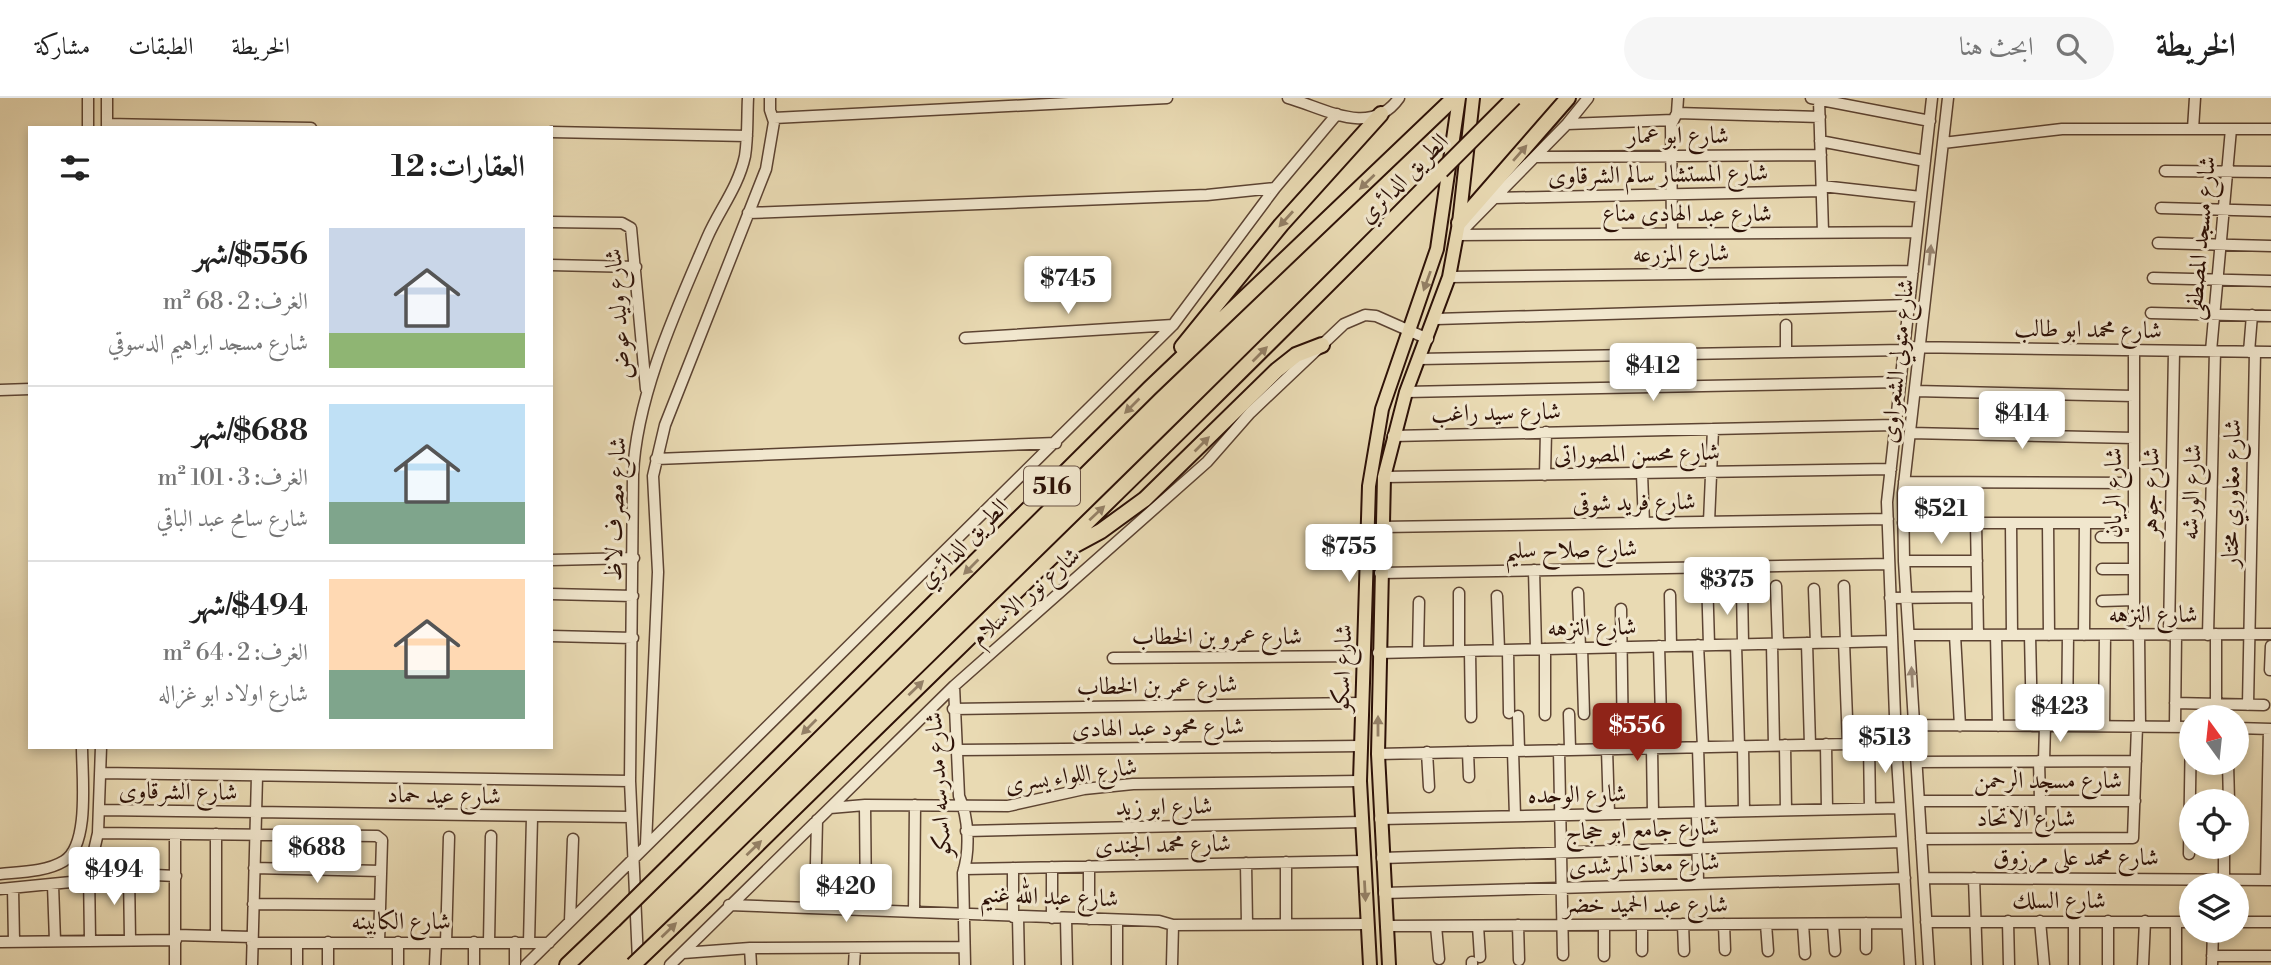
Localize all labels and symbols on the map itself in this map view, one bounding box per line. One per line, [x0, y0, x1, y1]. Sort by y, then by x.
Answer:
street label: شارع ابو عمار [1625, 121, 1729, 155]
street label: الطريق الدائري [1352, 127, 1457, 232]
one-way arrow [1512, 144, 1527, 161]
street label: شارع مسجد المصطفى [2179, 155, 2227, 322]
street label: شارع المستشار سالم الشرقاوى [1548, 158, 1769, 197]
one-way arrow [1359, 173, 1376, 189]
street label: شارع عبد الهادى مناع [1602, 199, 1772, 233]
one-way arrow [1279, 211, 1294, 228]
street label: شارع المزرعه [1632, 238, 1730, 274]
one-way arrow [1925, 244, 1936, 266]
street label: شارع وليد عوض [598, 247, 644, 381]
pin: $745 [1027, 256, 1109, 316]
one-way arrow [1421, 270, 1432, 291]
street label: شارع متولي الشعراوى [1874, 277, 1926, 445]
street label: شارع محمد ابو طالب [2014, 314, 2162, 350]
pin: $412 [1612, 344, 1694, 403]
one-way arrow [1251, 346, 1267, 363]
pin: $414 [1981, 392, 2063, 451]
one-way arrow [1124, 397, 1140, 414]
street label: شارع سيد راغب [1431, 397, 1561, 433]
street label: شارع مغاوري مختار [2216, 419, 2252, 569]
street label: شارع مصرف لاظ [598, 436, 638, 582]
one-way arrow [1194, 436, 1210, 452]
street label: شارع محسن المصوراتى [1554, 438, 1720, 474]
street label: شارع الورشه [2175, 443, 2213, 541]
street label: شارع جوهر [2135, 447, 2171, 540]
street label: شارع الريان [2099, 448, 2133, 538]
road number: 516 [1024, 466, 1080, 506]
pin: $521 [1900, 486, 1982, 546]
street label: شارع فريد شوقى [1572, 487, 1696, 523]
street label: الطريق الدائري [912, 492, 1017, 597]
one-way arrow [1088, 505, 1106, 521]
pin: $755 [1308, 524, 1390, 584]
street label: شارع صلاح سليم [1504, 534, 1638, 574]
street label: شارع نور الاسلام [965, 541, 1090, 656]
one-way arrow [963, 558, 979, 575]
pin: $375 [1686, 558, 1768, 617]
street label: شارع النزهه [2108, 600, 2198, 634]
street label: شارع النزهه [1547, 612, 1637, 648]
street label: شارع عمرو بن الخطاب [1132, 622, 1302, 656]
street label: شارع اسكو [1326, 624, 1364, 715]
one-way arrow [1906, 666, 1917, 688]
street label: شارع عمر بن الخطاب [1076, 670, 1238, 706]
one-way arrow [907, 681, 924, 697]
pin: $423 [2019, 684, 2101, 744]
pin: $556 [1596, 704, 1678, 763]
north arrow [2179, 705, 2249, 775]
street label: شارع مدرسه اسكو [919, 711, 963, 861]
street label: شارع محمود عبد الهادى [1071, 711, 1245, 749]
one-way arrow [1372, 714, 1384, 736]
pin: $513 [1844, 716, 1926, 775]
one-way arrow [801, 719, 818, 736]
street label: شارع اللواء يسرى [1003, 752, 1140, 804]
street label: شارع مسجد الرحمن [1974, 766, 2122, 800]
street label: شارع الشرقاوى [118, 776, 238, 812]
street label: شارع الوحده [1527, 779, 1627, 815]
street label: شارع عيد حماد [387, 780, 501, 816]
street label: شارع ابو زيد [1115, 791, 1213, 827]
street label: شارع الاتحاد [1977, 804, 2075, 838]
street label: شارع جامع ابو حجاج [1565, 812, 1720, 854]
pin: $688 [276, 826, 358, 885]
street label: شارع محمد الجندى [1095, 829, 1231, 865]
one-way arrow [745, 839, 762, 856]
street label: شارع محمد على مرزوق [1993, 843, 2159, 877]
street label: شارع معاذ المرشدى [1568, 847, 1720, 887]
pin: $494 [73, 848, 155, 907]
pin: $420 [805, 864, 887, 924]
street label: شارع عبد الله غنيم [979, 875, 1119, 922]
one-way arrow [1360, 880, 1371, 902]
street label: شارع السلك [2012, 886, 2106, 920]
street label: شارع عبد الحميد خضر [1561, 890, 1728, 924]
street label: شارع الكابينه [351, 907, 451, 941]
one-way arrow [660, 923, 677, 939]

